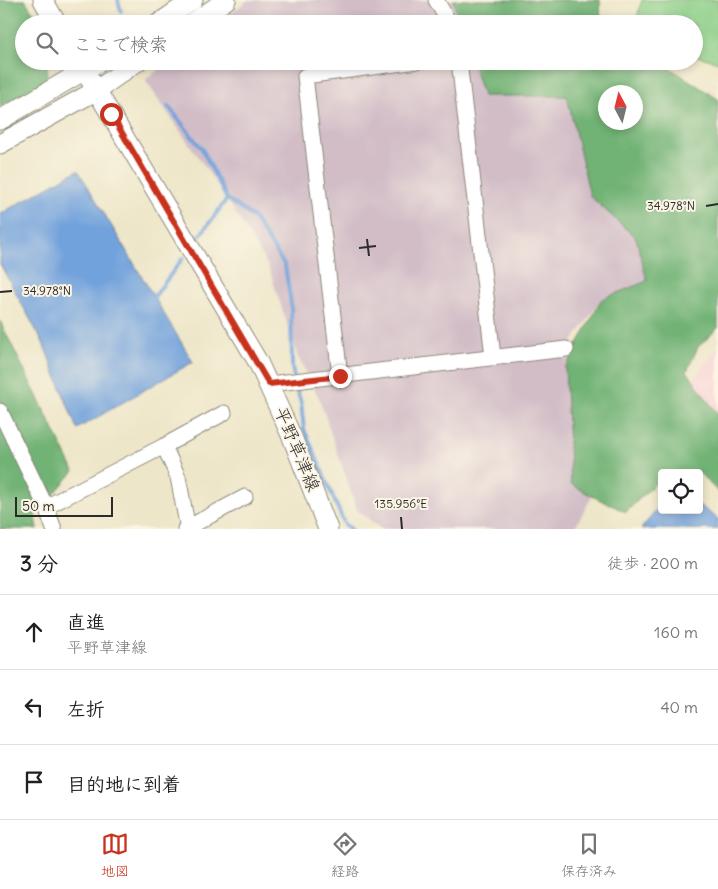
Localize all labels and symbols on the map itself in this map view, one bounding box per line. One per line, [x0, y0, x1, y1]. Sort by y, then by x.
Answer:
north arrow [598, 85, 643, 130]
route start [100, 103, 123, 126]
text: 34.978°N [647, 198, 695, 213]
text: 34.978°N [23, 283, 71, 298]
route end [329, 365, 352, 388]
street label: 平野草津線 [269, 403, 326, 495]
scale bar [15, 494, 112, 517]
text: 135.956°E [375, 496, 427, 511]

